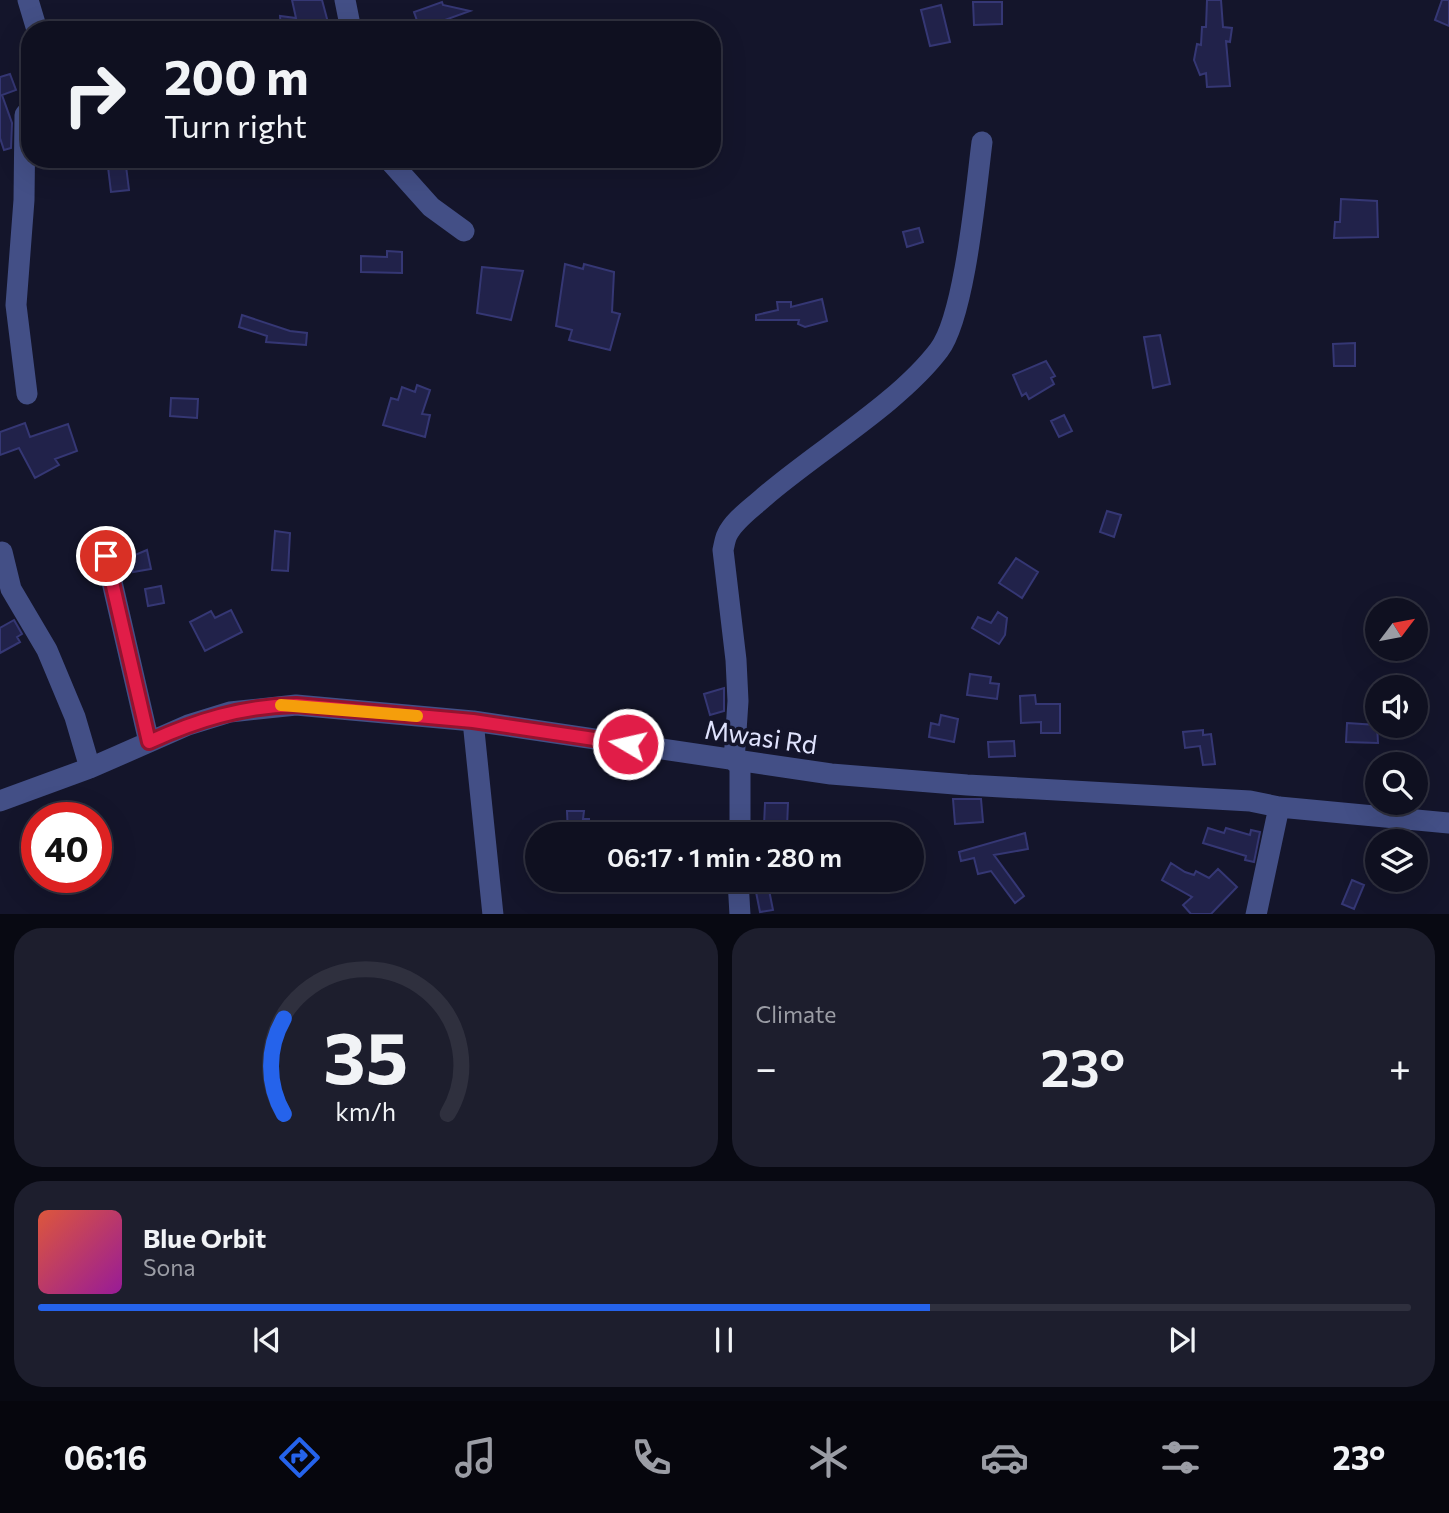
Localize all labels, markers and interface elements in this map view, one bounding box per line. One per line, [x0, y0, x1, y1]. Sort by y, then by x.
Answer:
text: 200 m [164, 45, 309, 105]
icon: right [49, 49, 140, 140]
text: Turn right [164, 105, 307, 145]
pin [76, 526, 136, 586]
icon: arrive [87, 537, 125, 575]
north arrow [1365, 598, 1428, 662]
map controls [1365, 598, 1428, 892]
button: sound [1365, 675, 1428, 738]
position arrow [591, 707, 665, 781]
street label: Mwasi Rd [703, 713, 819, 759]
button: search [1365, 752, 1428, 815]
speed limit sign: 40 [21, 802, 112, 893]
button: layers [1365, 829, 1428, 892]
text: 06:17 · 1 min · 280 m [607, 841, 842, 872]
text: Climate [756, 1000, 837, 1028]
text: 35 [323, 1010, 408, 1099]
text: 23° [1040, 1034, 1125, 1098]
text: − [756, 1043, 777, 1090]
text: + [1389, 1043, 1411, 1090]
text: km/h [335, 1095, 396, 1125]
text: Blue Orbit [143, 1222, 266, 1253]
text: Sona [143, 1253, 195, 1281]
icon: previous [248, 1321, 286, 1359]
icon: pause [705, 1321, 743, 1359]
icon: next [1163, 1321, 1201, 1359]
icon: directions [275, 1433, 324, 1482]
icon: music [451, 1433, 500, 1482]
icon: phone [627, 1433, 676, 1482]
icon: climate [804, 1433, 853, 1482]
icon: car [980, 1433, 1029, 1482]
icon: filters [1156, 1433, 1205, 1482]
text: 06:16 [64, 1437, 147, 1477]
text: 23° [1332, 1437, 1385, 1477]

